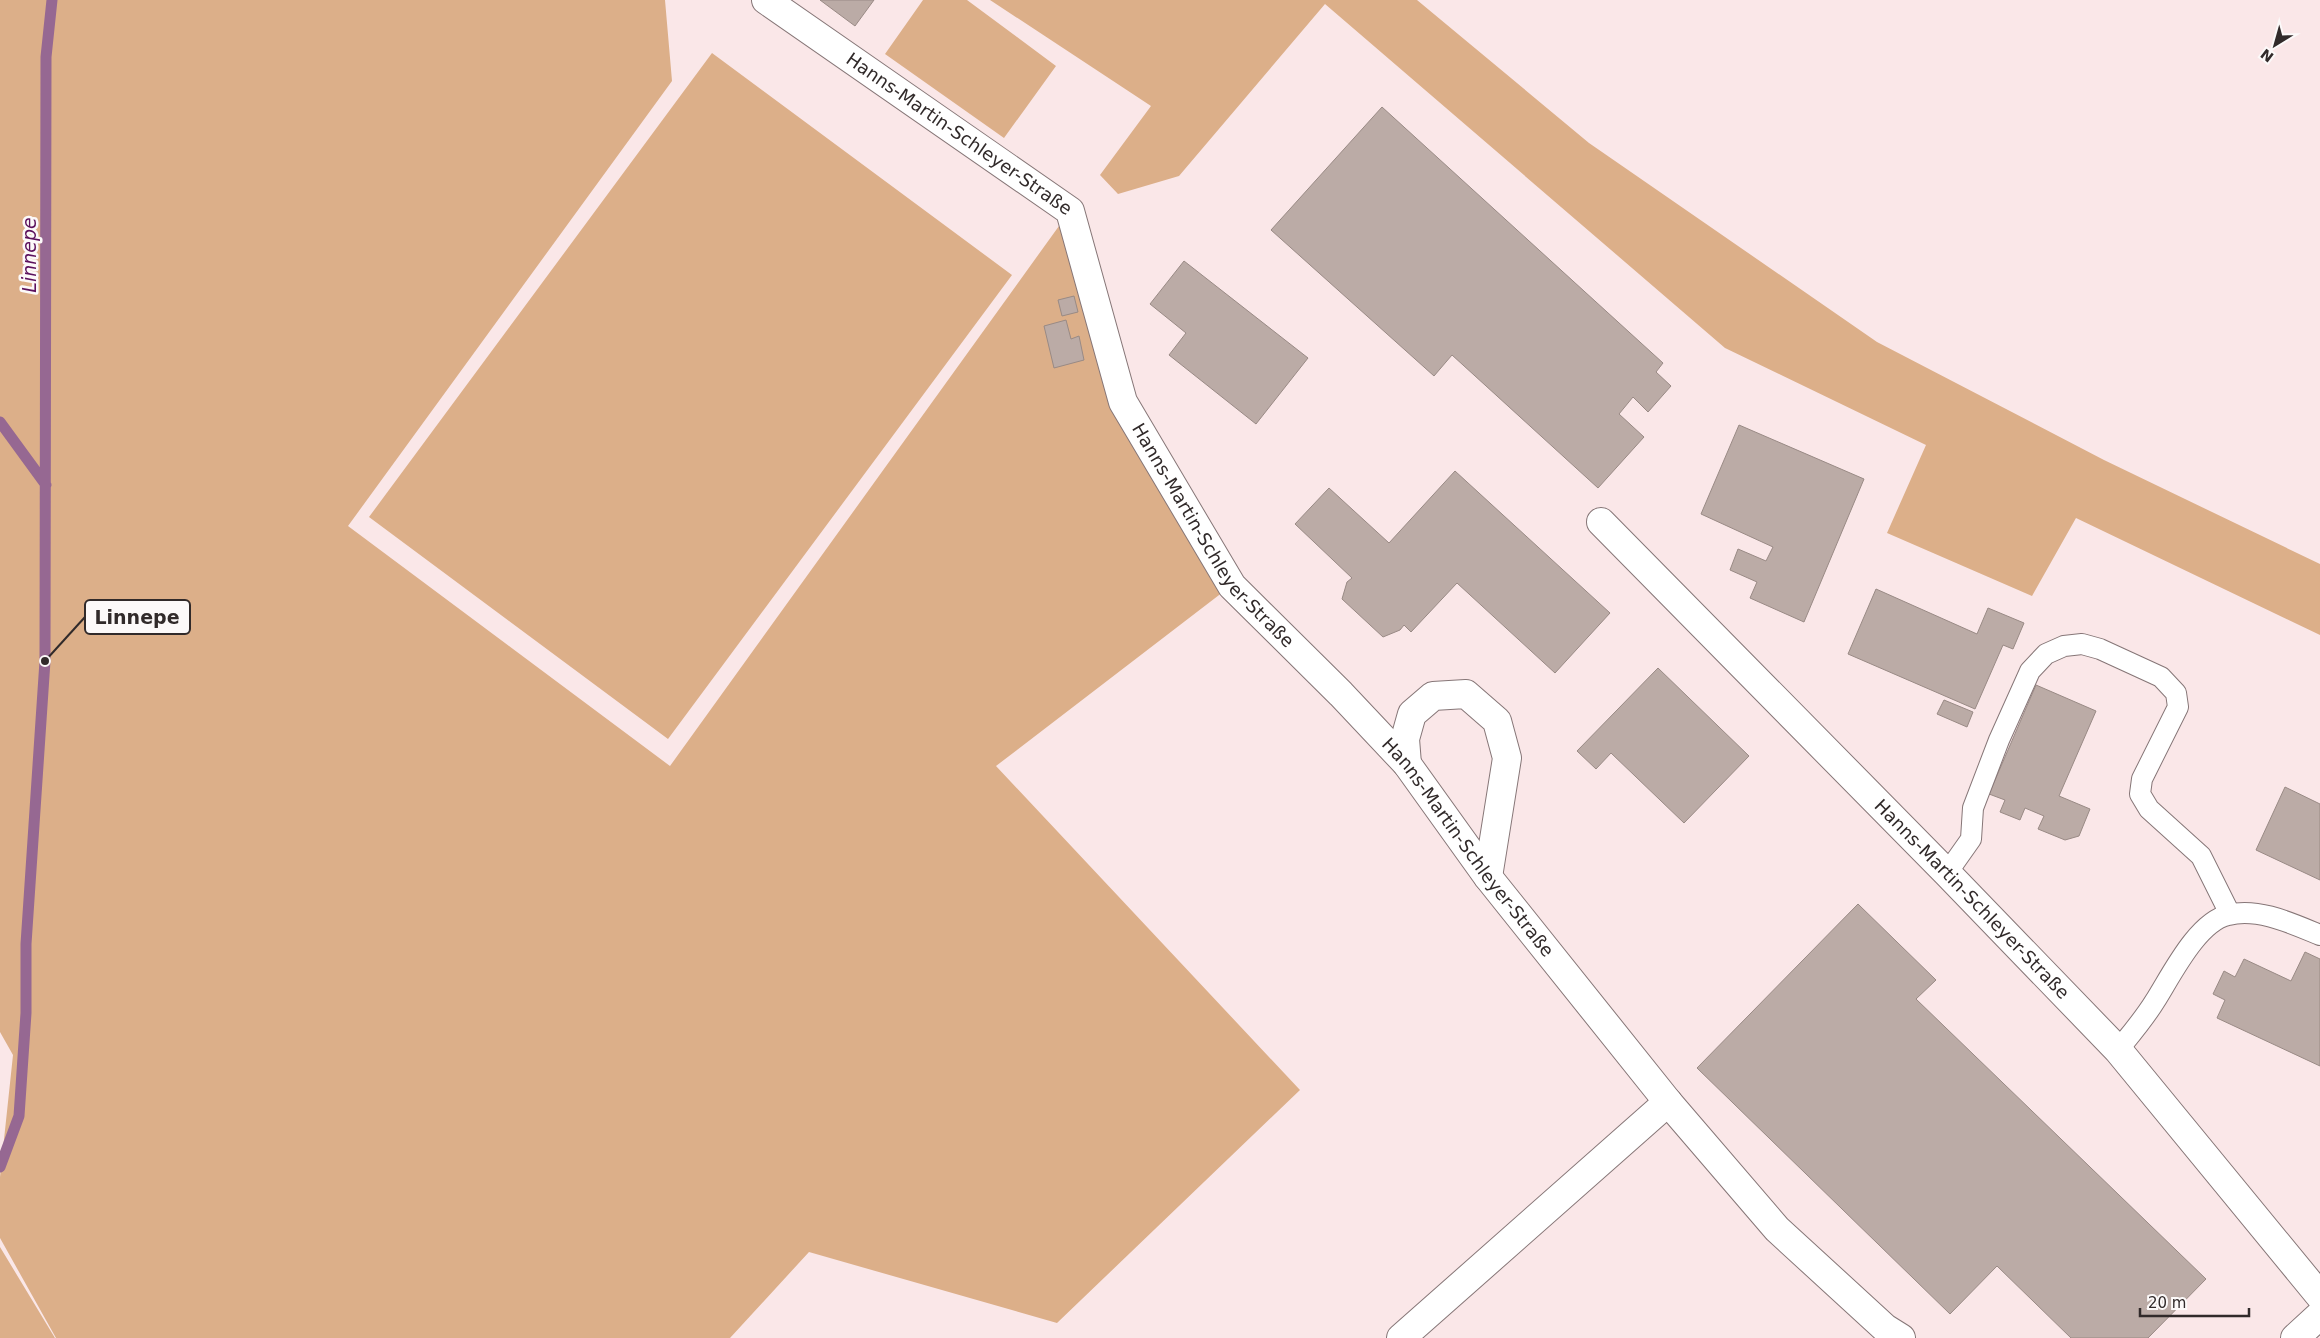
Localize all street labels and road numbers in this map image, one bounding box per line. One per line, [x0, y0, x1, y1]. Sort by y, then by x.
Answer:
street label: Hanns-Martin-Schleyer-Straße [842, 48, 1076, 219]
street label: Hanns-Martin-Schleyer-Straße [1128, 419, 1299, 651]
street label: Hanns-Martin-Schleyer-Straße [1378, 733, 1559, 961]
street label: Hanns-Martin-Schleyer-Straße [1870, 795, 2074, 1003]

